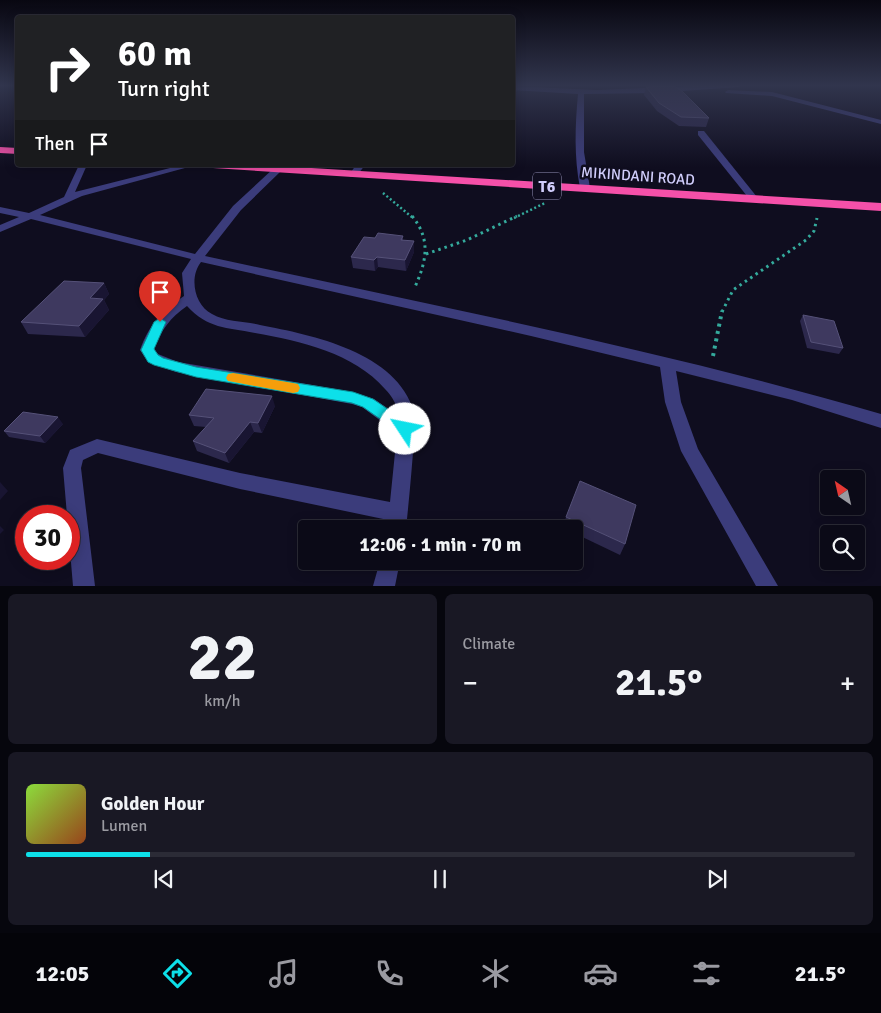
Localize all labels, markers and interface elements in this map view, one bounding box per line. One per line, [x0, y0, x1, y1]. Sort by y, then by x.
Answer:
text: 60 m [118, 32, 192, 75]
icon: right [35, 35, 100, 100]
text: Turn right [118, 75, 210, 102]
icon: arrive [85, 130, 113, 158]
text: Then [35, 132, 75, 156]
street label: MIKINDANI ROAD [581, 163, 695, 189]
road number: T6 [533, 172, 561, 200]
pin [139, 271, 181, 322]
icon: arrive [146, 278, 174, 306]
position arrow [378, 402, 430, 454]
north arrow [820, 470, 865, 515]
map controls [820, 470, 865, 570]
speed limit sign: 30 [15, 505, 80, 570]
button: search [820, 525, 865, 570]
text: 12:06 · 1 min · 70 m [360, 533, 521, 557]
text: 22 [187, 618, 257, 698]
text: Climate [463, 634, 515, 654]
text: 21.5° [615, 659, 703, 706]
text: − [463, 666, 478, 700]
text: + [840, 666, 855, 700]
text: km/h [204, 691, 240, 711]
text: Golden Hour [101, 792, 204, 816]
text: Lumen [101, 816, 147, 836]
icon: previous [150, 865, 178, 893]
icon: pause [426, 865, 454, 893]
icon: next [703, 865, 731, 893]
icon: directions [160, 956, 195, 991]
icon: music [266, 956, 301, 991]
icon: phone [372, 956, 407, 991]
icon: climate [478, 956, 513, 991]
icon: car [583, 956, 618, 991]
icon: filters [689, 956, 724, 991]
text: 12:05 [35, 960, 89, 987]
text: 21.5° [795, 960, 846, 987]

